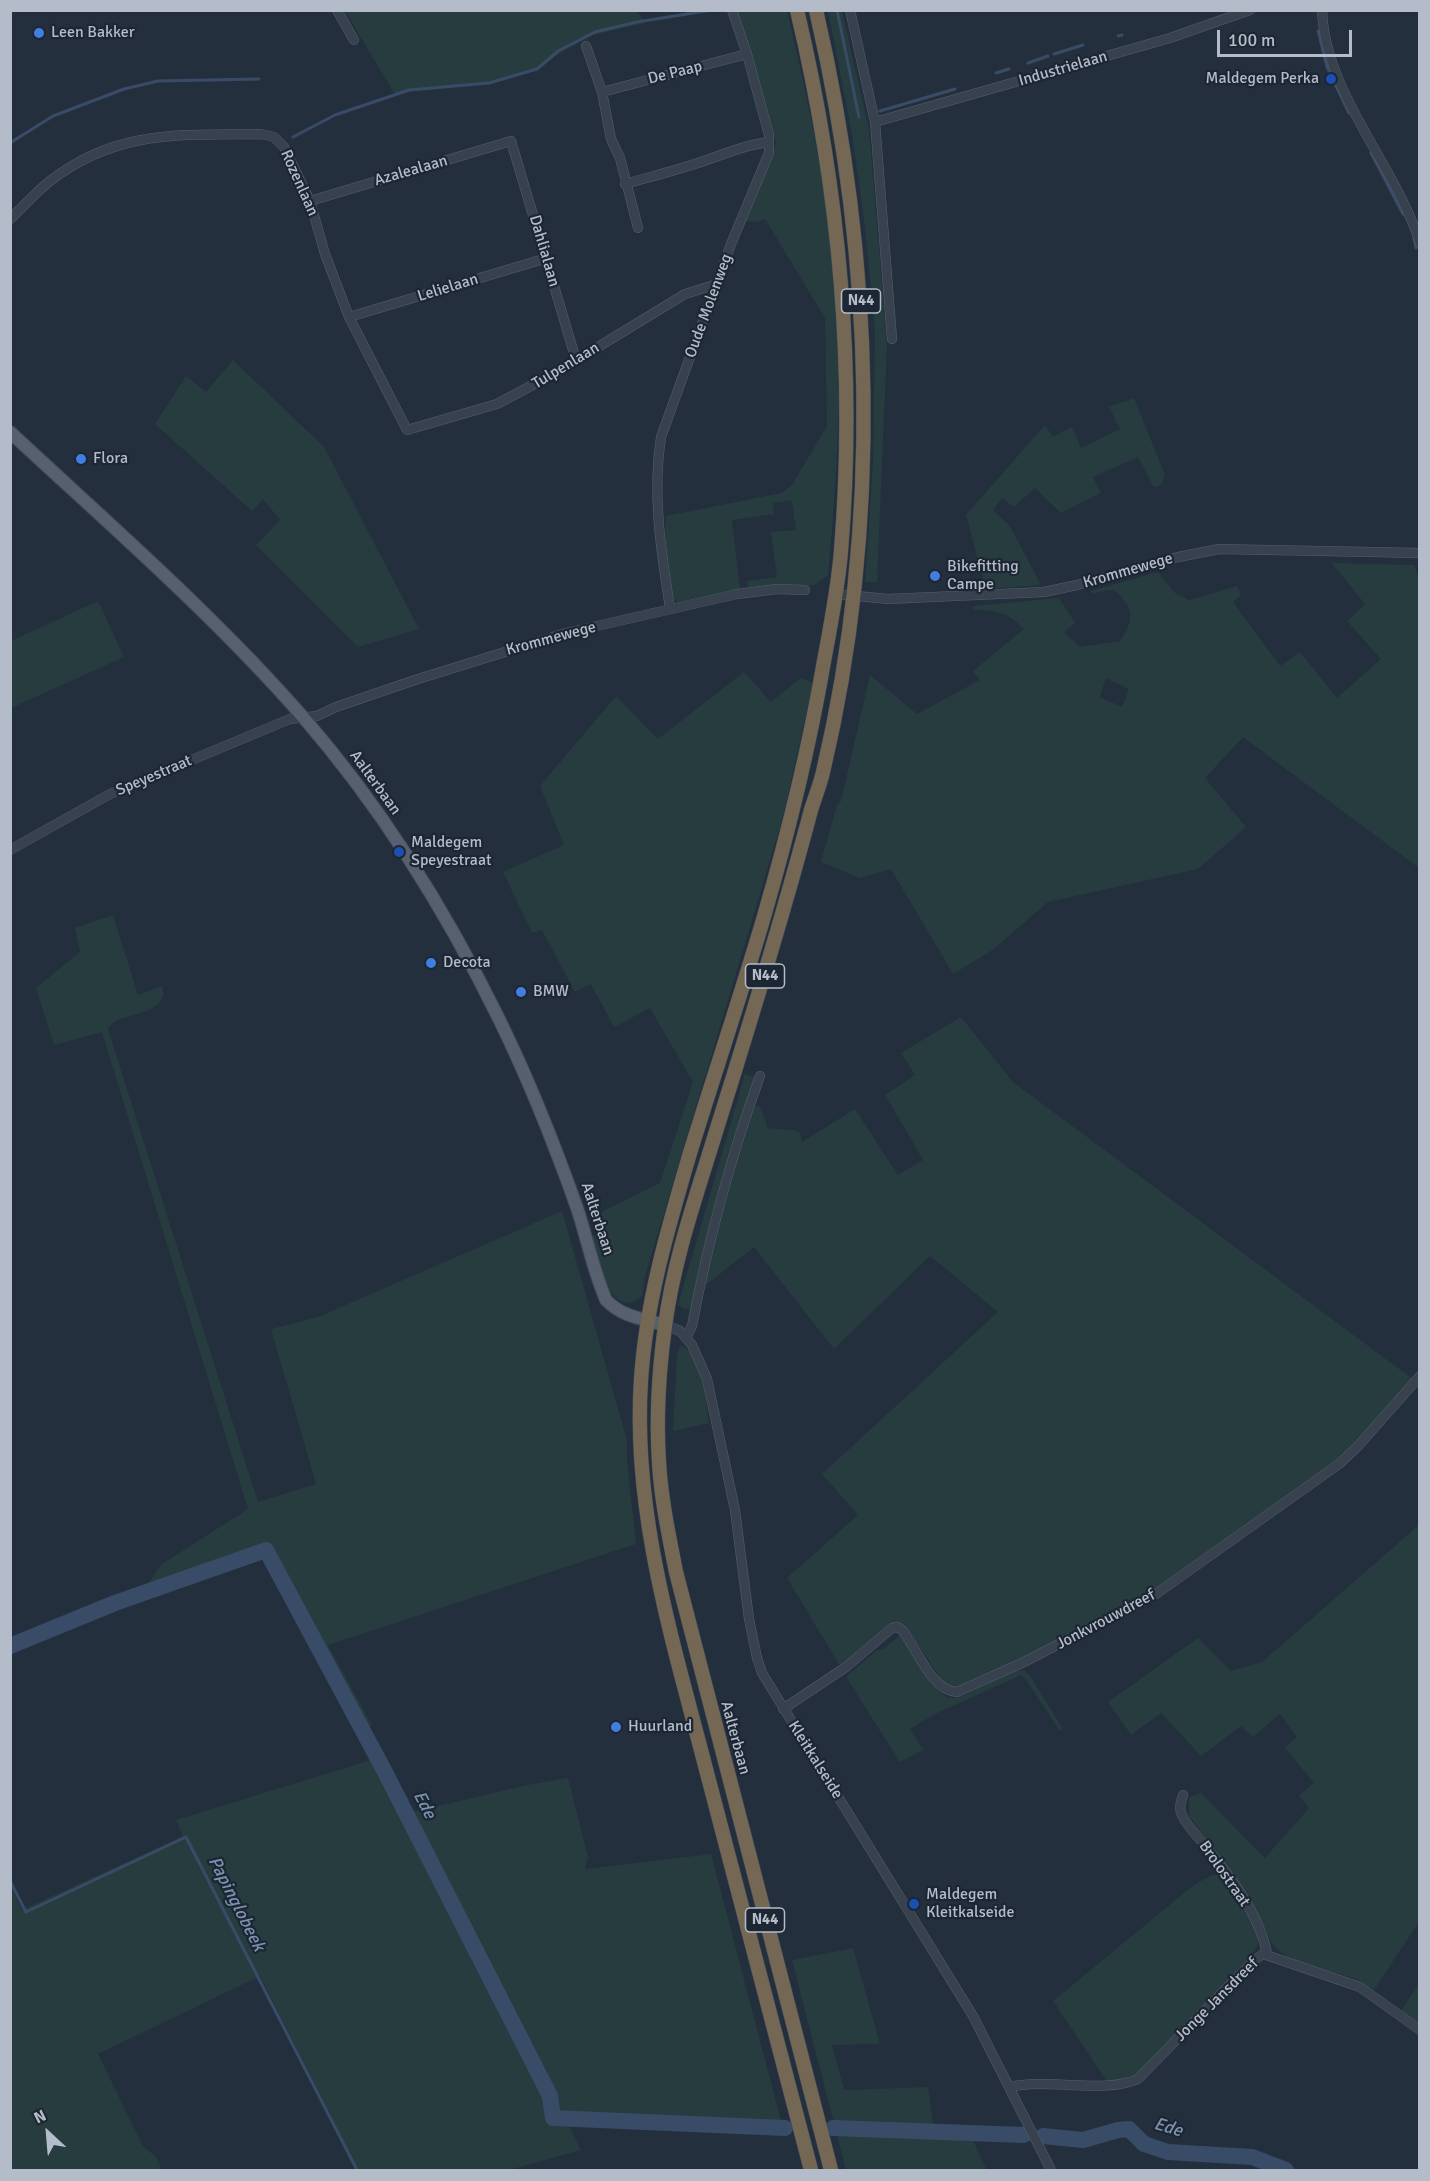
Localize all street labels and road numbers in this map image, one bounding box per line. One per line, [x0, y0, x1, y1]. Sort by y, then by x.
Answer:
street label: Industrielaan [1016, 47, 1110, 91]
street label: De Paap [646, 57, 704, 89]
street label: Rozenlaan [276, 147, 322, 219]
street label: Azalealaan [372, 151, 450, 191]
street label: Dahlialaan [525, 213, 563, 289]
street label: Oude Molenweg [681, 251, 737, 361]
street label: Lelielaan [415, 270, 481, 306]
road number: N44 [842, 289, 880, 313]
street label: Tulpenlaan [529, 338, 603, 394]
street label: Krommewege [1081, 549, 1175, 593]
street label: Krommewege [504, 618, 598, 660]
street label: Aalterbaan [345, 747, 405, 819]
street label: Speyestraat [113, 751, 195, 801]
road number: N44 [746, 964, 784, 988]
street label: Aalterbaan [576, 1180, 618, 1258]
street label: Jonkvrouwdreef [1053, 1586, 1159, 1654]
street label: Aalterbaan [716, 1699, 754, 1777]
street label: Kleitkalseide [783, 1717, 847, 1803]
street label: Brolostraat [1194, 1837, 1254, 1911]
road number: N44 [746, 1908, 784, 1932]
street label: Jonge Jansdreef [1171, 1954, 1263, 2046]

